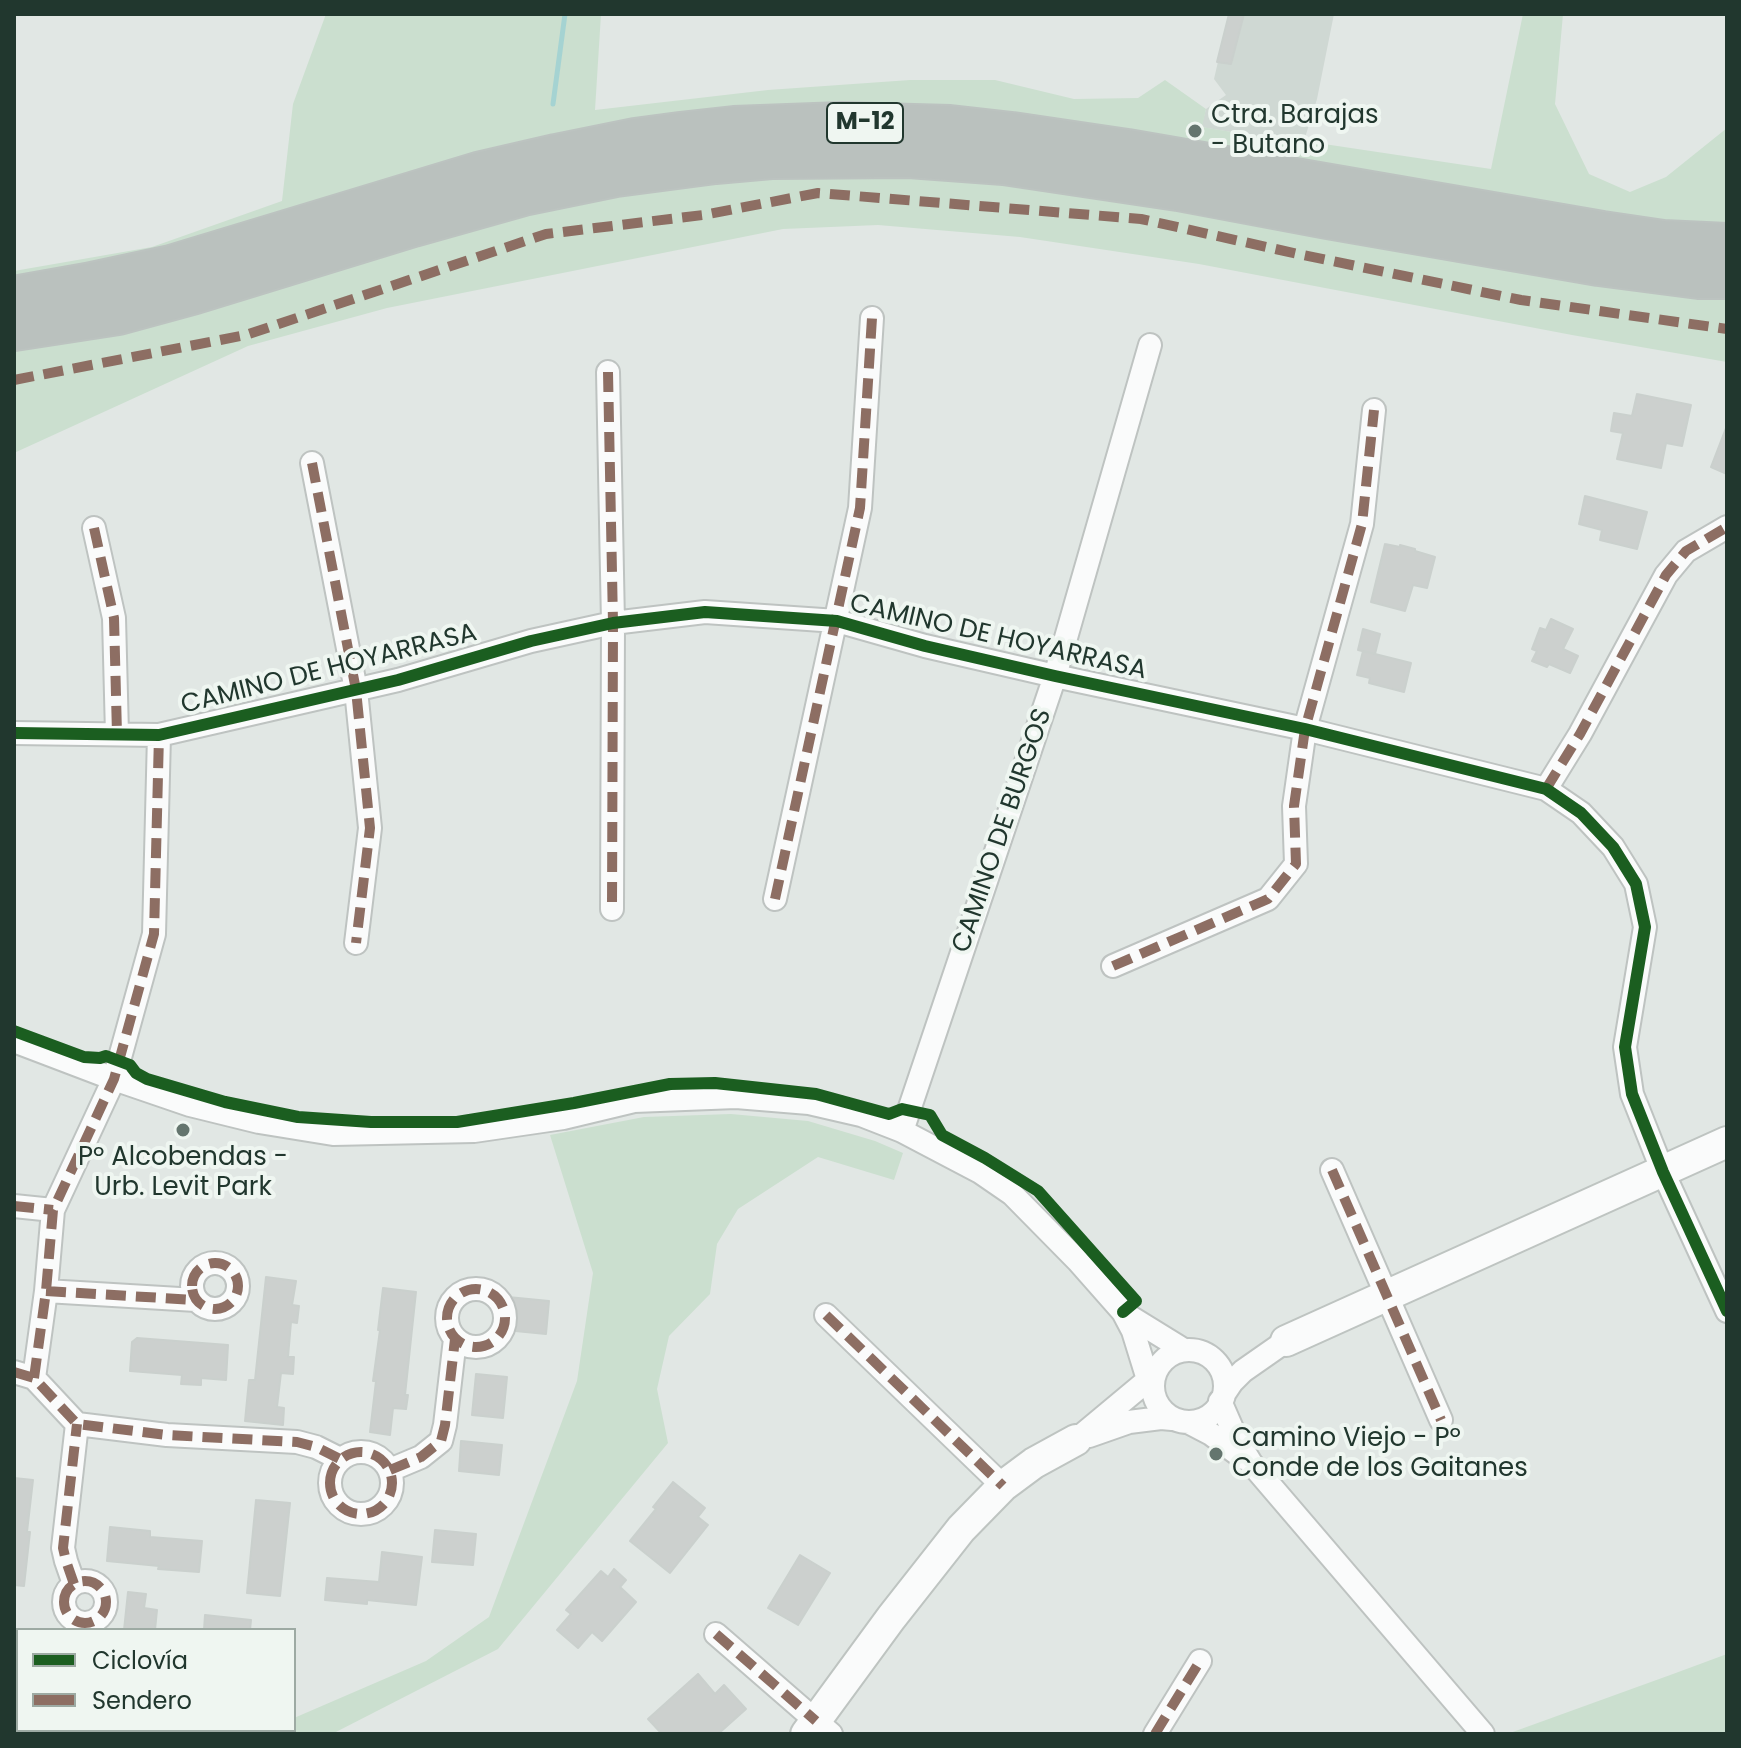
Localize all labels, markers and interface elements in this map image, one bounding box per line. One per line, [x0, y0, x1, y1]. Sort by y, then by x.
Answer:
place label: Ctra. Barajas - Butano [1211, 100, 1379, 162]
road number: M-12 [827, 103, 903, 143]
marker: Ctra. Barajas - Butano [1186, 122, 1204, 140]
street label: CAMINO DE HOYARRASA [847, 589, 1149, 687]
street label: CAMINO DE HOYARRASA [178, 618, 480, 722]
street label: CAMINO DE BURGOS [947, 705, 1059, 957]
marker: Pº Alcobendas - Urb. Levit Park [174, 1121, 192, 1139]
place label: Pº Alcobendas - Urb. Levit Park [78, 1142, 288, 1204]
place label: Camino Viejo - Pº Conde de los Gaitanes [1232, 1423, 1528, 1484]
marker: Camino Viejo - Pº Conde de los Gaitanes [1207, 1445, 1225, 1463]
legend [16, 1628, 296, 1732]
text: Ciclovía [92, 1644, 188, 1677]
text: Sendero [92, 1684, 192, 1717]

